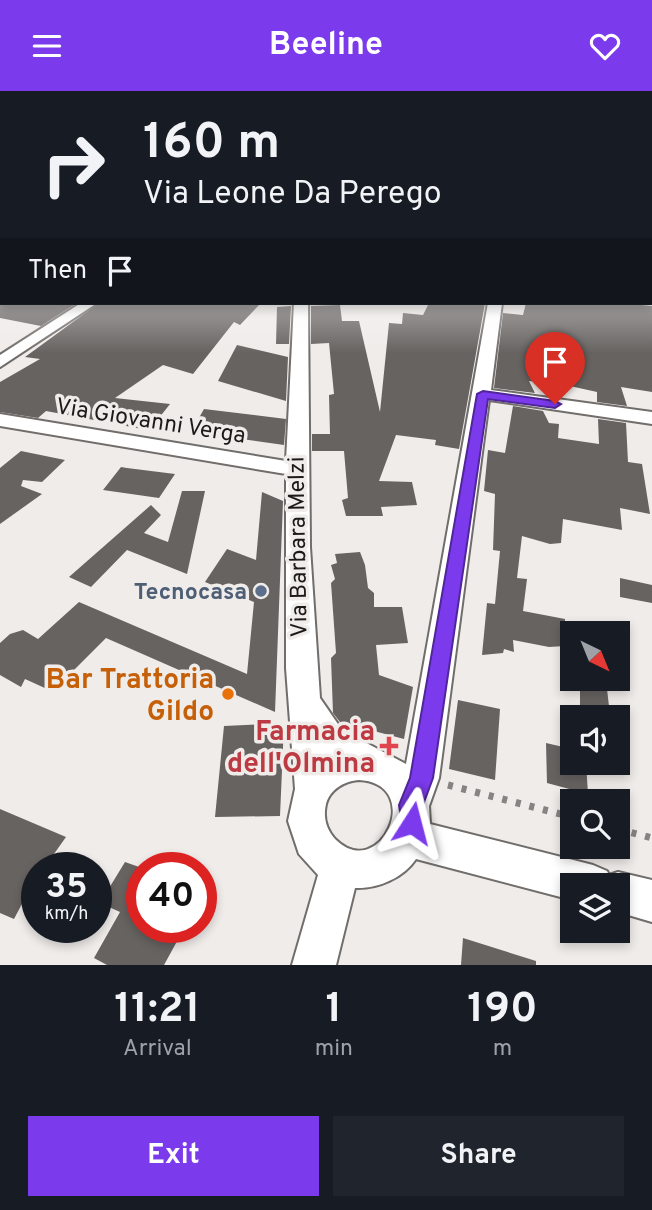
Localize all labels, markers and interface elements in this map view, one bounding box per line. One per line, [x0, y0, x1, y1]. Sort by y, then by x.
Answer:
text: Beeline [269, 26, 383, 66]
icon: menu [28, 27, 66, 65]
icon: heart [586, 27, 624, 65]
text: 160 m [143, 114, 280, 176]
icon: right [28, 119, 119, 210]
text: Via Leone Da Perego [143, 175, 442, 215]
icon: arrive [101, 252, 139, 290]
text: Then [28, 255, 87, 288]
pin [525, 332, 585, 404]
icon: arrive [536, 343, 574, 381]
street label: Via Giovanni Verga [54, 393, 248, 452]
street label: Via Barbara Melzi [283, 456, 316, 638]
place label: Tecnocasa [134, 579, 247, 608]
marker: Tecnocasa [253, 583, 269, 599]
north arrow [560, 621, 630, 691]
map controls [560, 621, 630, 943]
place label: Bar Trattoria Gildo [46, 663, 214, 731]
marker: Bar Trattoria Gildo [220, 686, 236, 702]
button: sound [560, 705, 630, 775]
place label: Farmacia dell'Olmina [227, 715, 375, 783]
marker: Farmacia dell'Olmina [381, 738, 397, 754]
position arrow [375, 786, 449, 860]
button: search [560, 789, 630, 859]
speed limit sign: 40 [126, 852, 217, 943]
text: 35 [45, 866, 88, 910]
button: layers [560, 873, 630, 943]
text: km/h [45, 903, 88, 926]
text: 11:21 [114, 984, 201, 1037]
text: 1 [326, 984, 342, 1037]
text: 190 [467, 984, 538, 1037]
text: Arrival [123, 1035, 192, 1064]
text: min [315, 1035, 353, 1064]
text: m [493, 1035, 512, 1064]
button: Exit [28, 1116, 319, 1196]
button: Share [333, 1116, 624, 1196]

